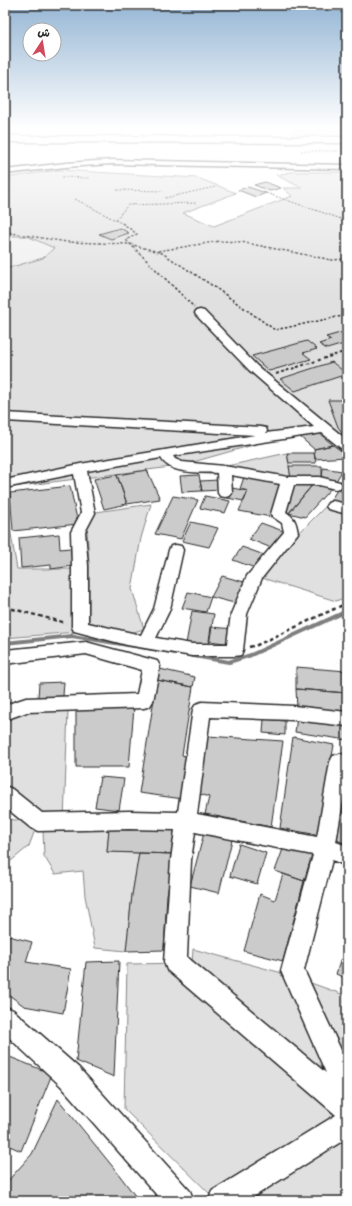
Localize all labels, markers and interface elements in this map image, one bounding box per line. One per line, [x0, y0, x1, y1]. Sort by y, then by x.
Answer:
north arrow [22, 22, 62, 62]
text: ش [36, 25, 51, 43]

